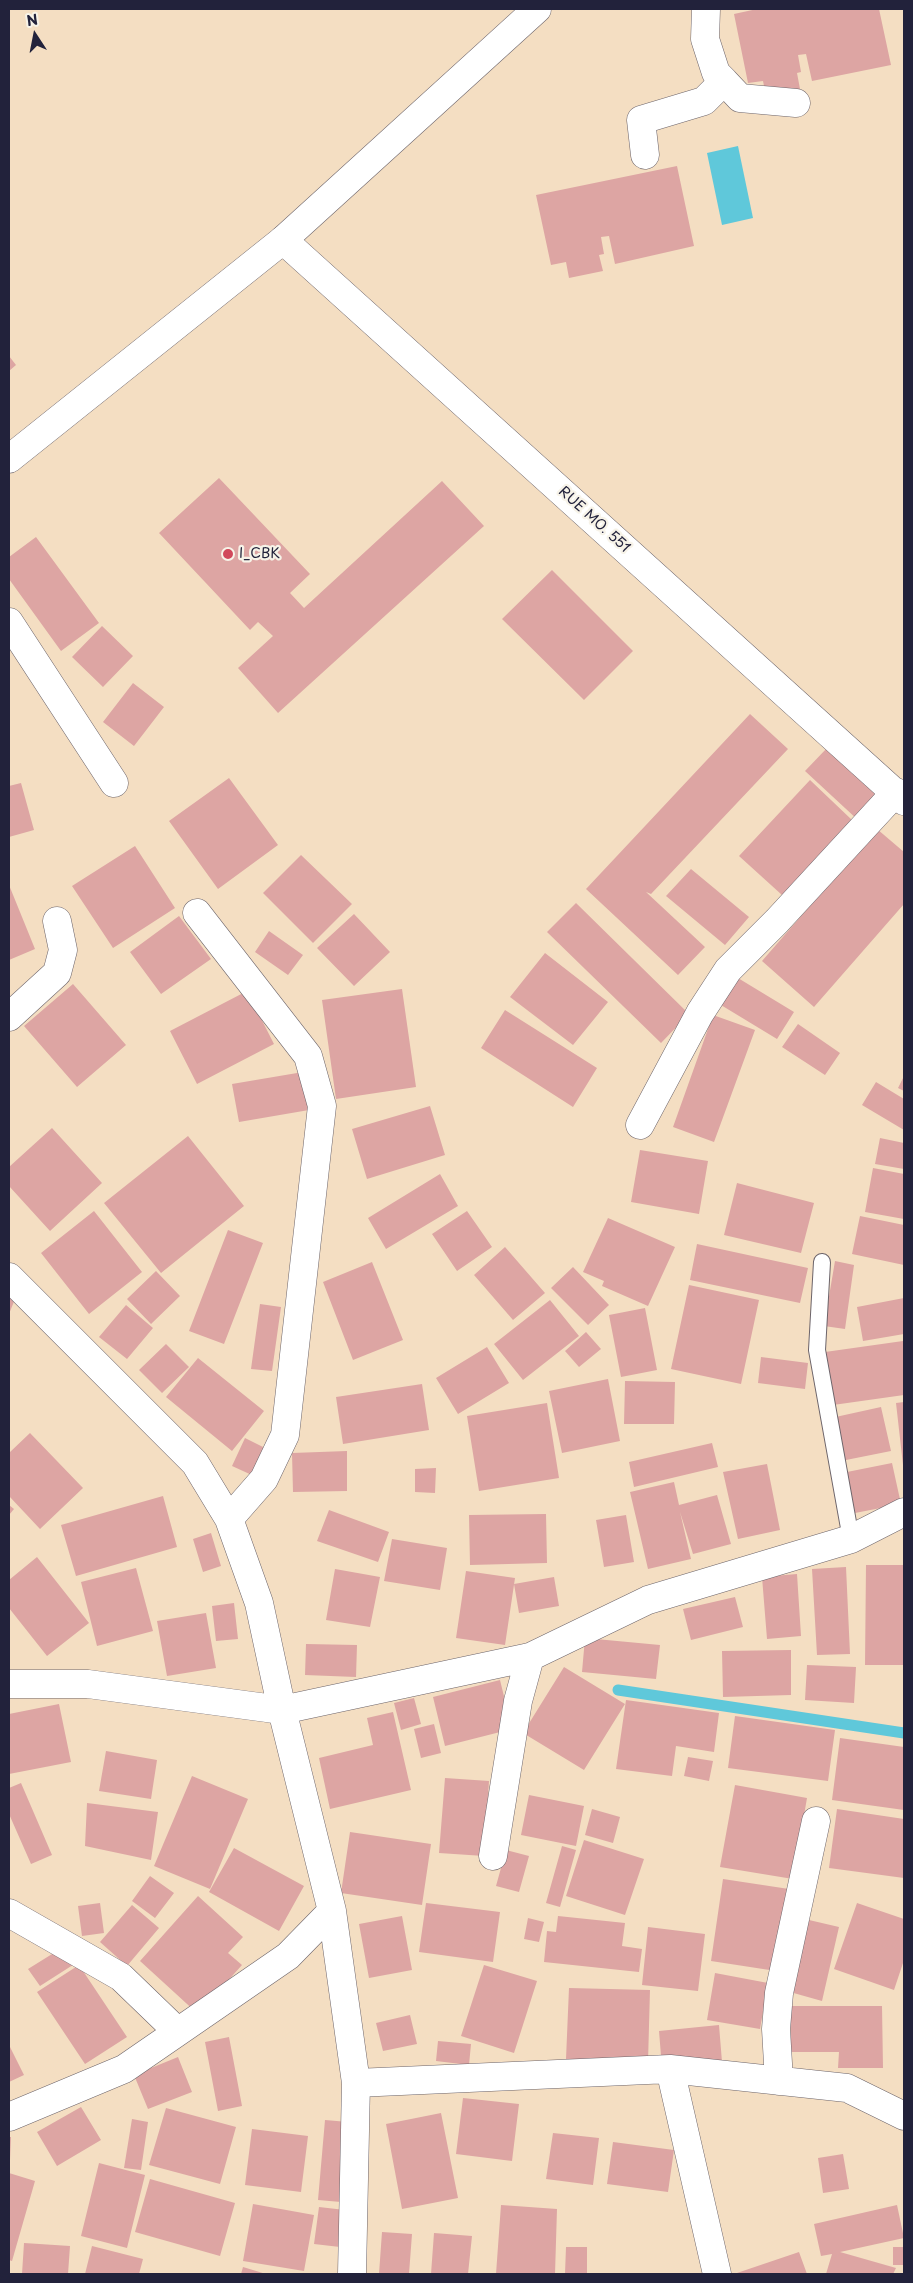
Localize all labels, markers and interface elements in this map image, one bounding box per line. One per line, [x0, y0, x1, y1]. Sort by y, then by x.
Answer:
text: N [25, 8, 39, 31]
north arrow [10, 10, 60, 60]
street label: RUE MO. 551 [555, 483, 633, 557]
place label: I_CBK [239, 546, 280, 562]
marker: I_CBK [221, 547, 235, 561]

